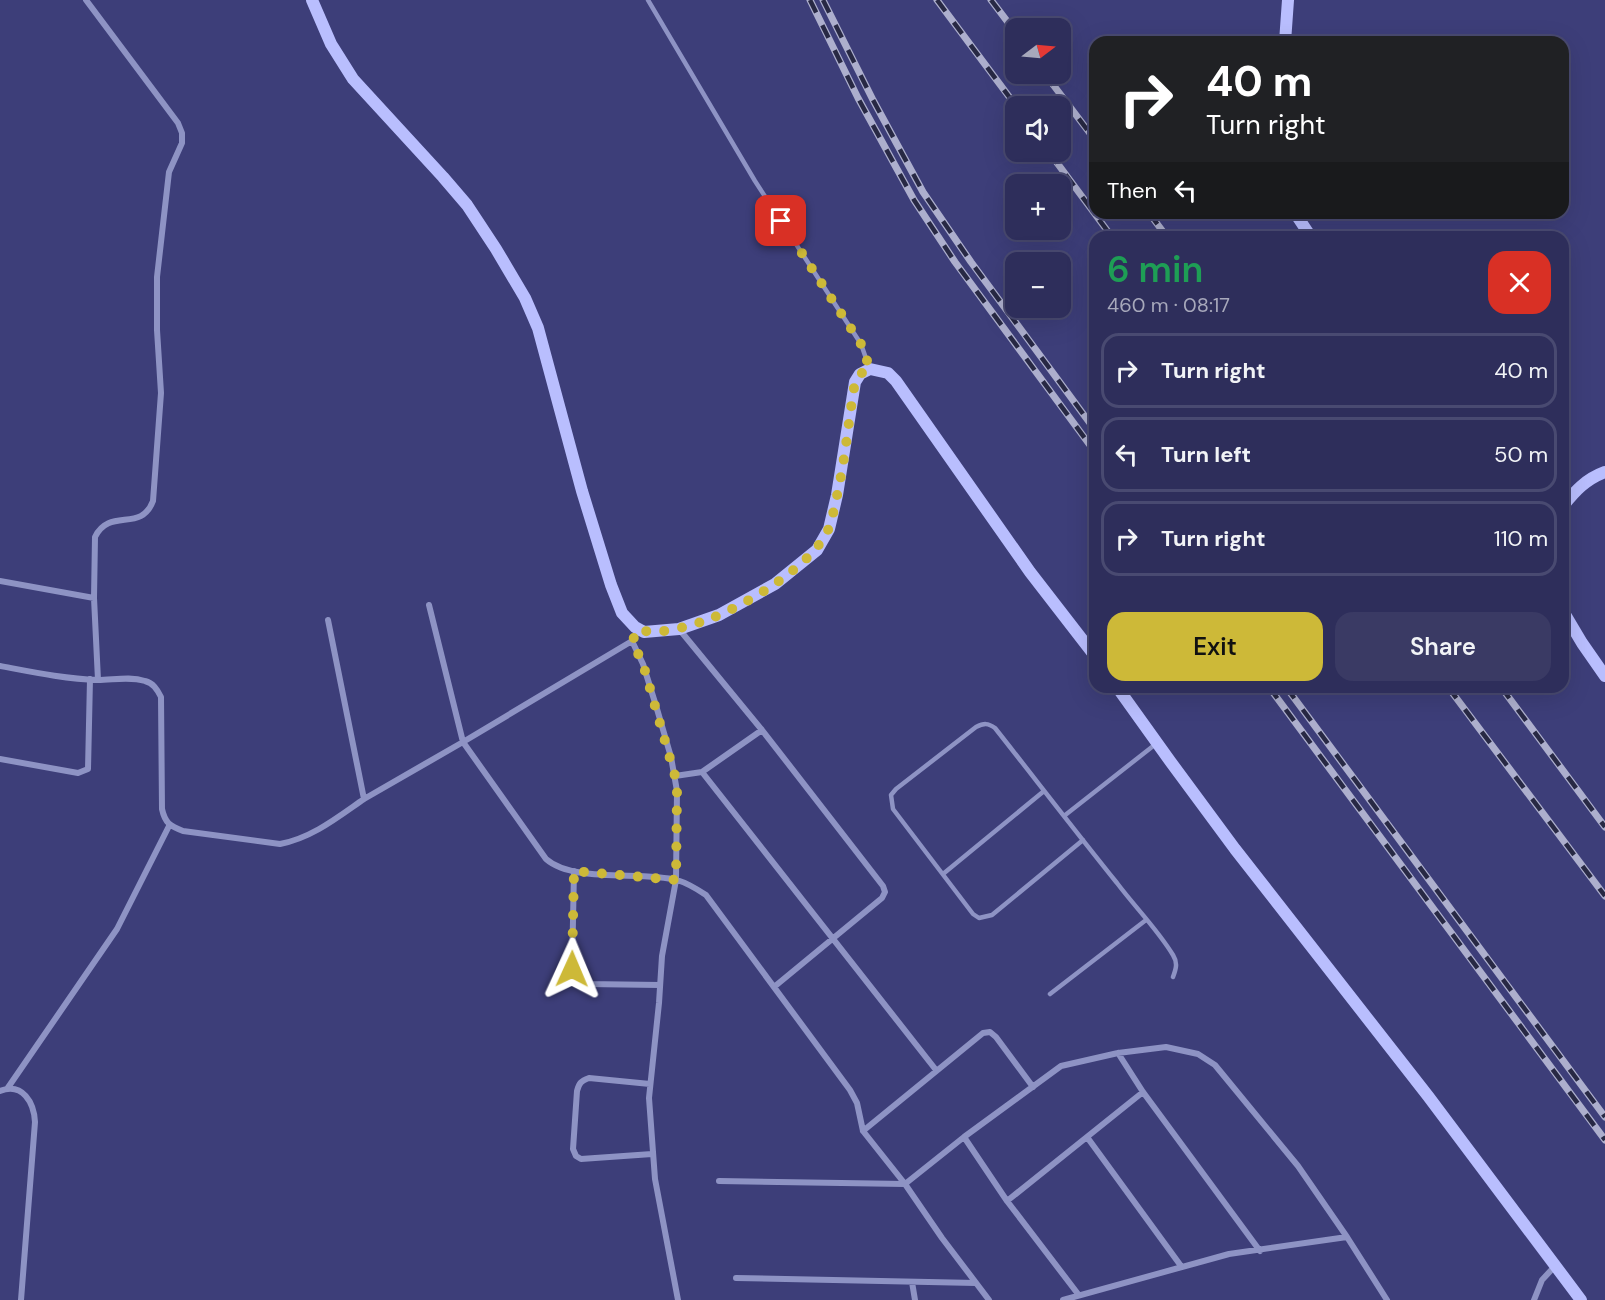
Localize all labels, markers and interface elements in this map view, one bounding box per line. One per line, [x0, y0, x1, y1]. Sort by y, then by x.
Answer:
north arrow [1005, 18, 1071, 84]
map controls [1005, 18, 1071, 318]
text: 40 m [1206, 54, 1312, 109]
icon: right [1107, 60, 1185, 138]
button: sound [1005, 96, 1071, 162]
text: Turn right [1206, 107, 1326, 142]
button: + [1005, 174, 1071, 240]
icon: left [1169, 174, 1202, 207]
text: Then [1107, 176, 1157, 205]
pin [755, 195, 806, 246]
icon: arrive [764, 204, 797, 237]
text: 6 min [1107, 246, 1203, 293]
button: close [1488, 251, 1551, 314]
button: − [1005, 252, 1071, 318]
text: 460 m · 08:17 [1107, 292, 1230, 318]
icon: right [1110, 354, 1143, 387]
text: Turn right [1161, 356, 1266, 385]
text: 40 m [1494, 356, 1548, 385]
icon: left [1110, 438, 1143, 471]
text: Turn left [1161, 440, 1251, 469]
text: 50 m [1494, 440, 1548, 469]
icon: right [1110, 522, 1143, 555]
text: Turn right [1161, 524, 1266, 553]
text: 110 m [1494, 524, 1548, 553]
button: Exit [1107, 612, 1323, 681]
button: Share [1335, 612, 1551, 681]
position arrow [540, 937, 604, 1001]

